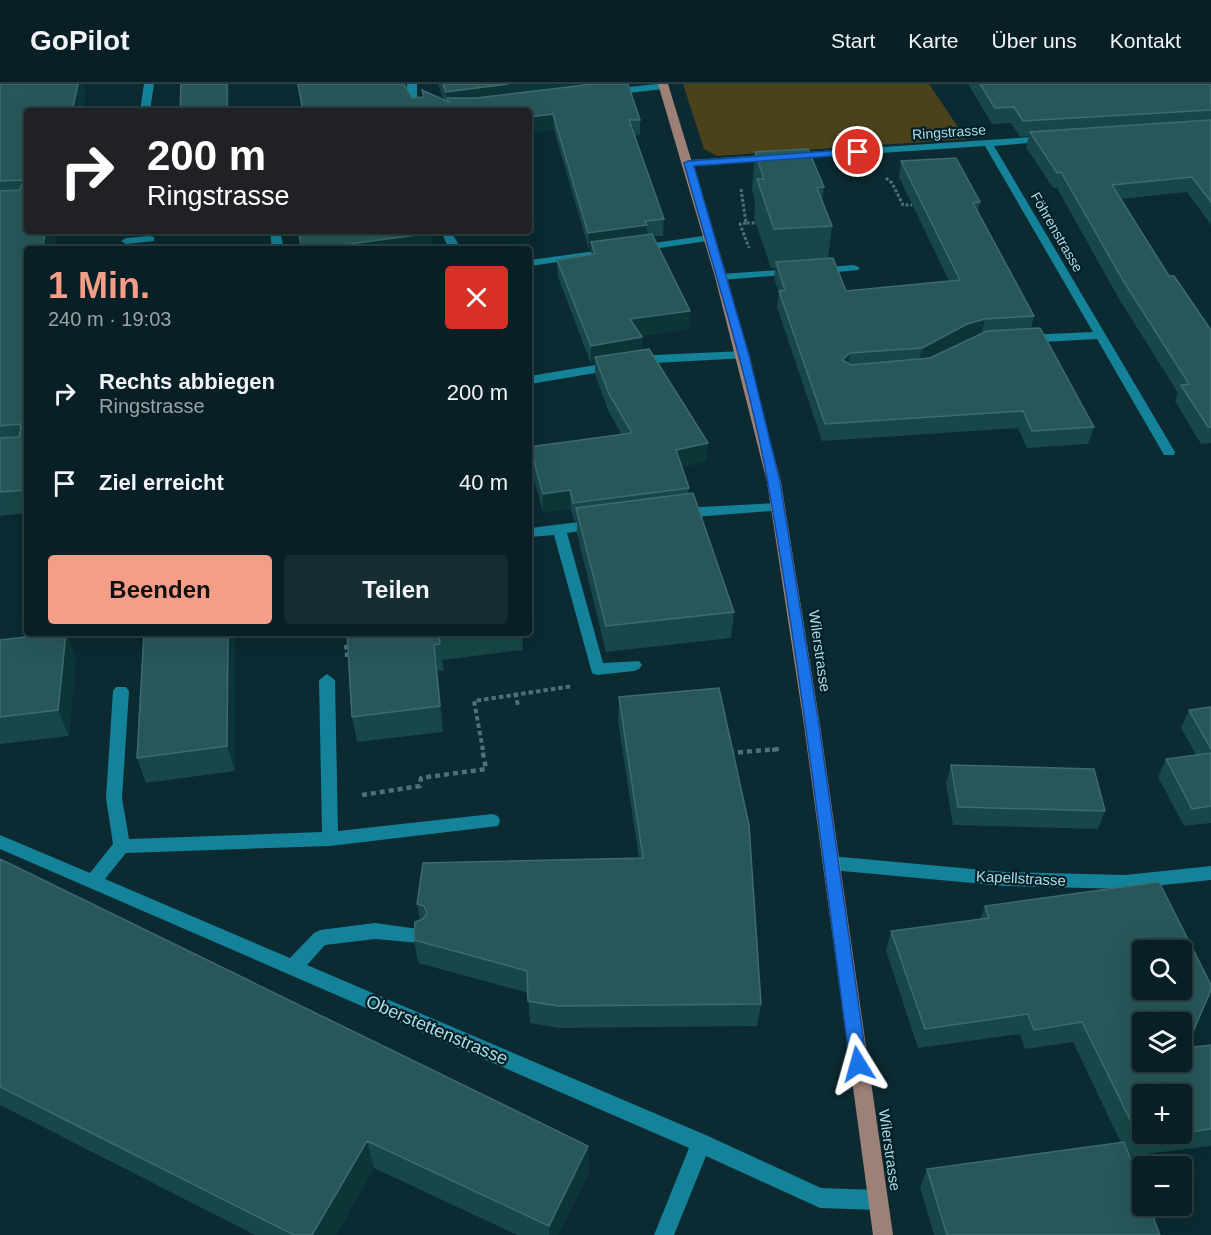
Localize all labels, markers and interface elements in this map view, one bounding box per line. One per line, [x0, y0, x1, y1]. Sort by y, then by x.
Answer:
text: GoPilot [30, 25, 130, 56]
text: Start [831, 29, 875, 52]
text: Karte [908, 29, 959, 52]
text: Über uns [992, 29, 1077, 52]
text: Kontakt [1110, 29, 1181, 52]
street label: Ringstrasse [912, 121, 987, 143]
pin [832, 126, 883, 177]
icon: right [48, 132, 126, 210]
text: 200 m [147, 132, 266, 179]
icon: arrive [841, 135, 874, 168]
text: Ringstrasse [147, 181, 290, 211]
street label: Föhrenstrasse [1028, 189, 1086, 275]
text: 1 Min. [48, 265, 150, 306]
button: close [445, 266, 508, 329]
text: 240 m · 19:03 [48, 308, 171, 330]
text: Rechts abbiegen [99, 369, 275, 394]
icon: right [48, 377, 81, 410]
text: 200 m [447, 380, 508, 405]
text: Ringstrasse [99, 395, 205, 417]
icon: arrive [48, 467, 81, 500]
text: Ziel erreicht [99, 470, 224, 495]
text: 40 m [459, 470, 508, 495]
button: Beenden [48, 555, 272, 624]
button: Teilen [284, 555, 508, 624]
street label: Wilerstrasse [806, 609, 834, 693]
street label: Kapellstrasse [976, 867, 1066, 889]
map controls [1132, 940, 1192, 1216]
button: search [1132, 940, 1192, 1000]
street label: Oberstettenstrasse [363, 991, 511, 1069]
button: layers [1132, 1012, 1192, 1072]
position arrow [826, 1032, 890, 1096]
button: + [1132, 1084, 1192, 1144]
street label: Wilerstrasse [876, 1108, 904, 1192]
button: − [1132, 1156, 1192, 1216]

